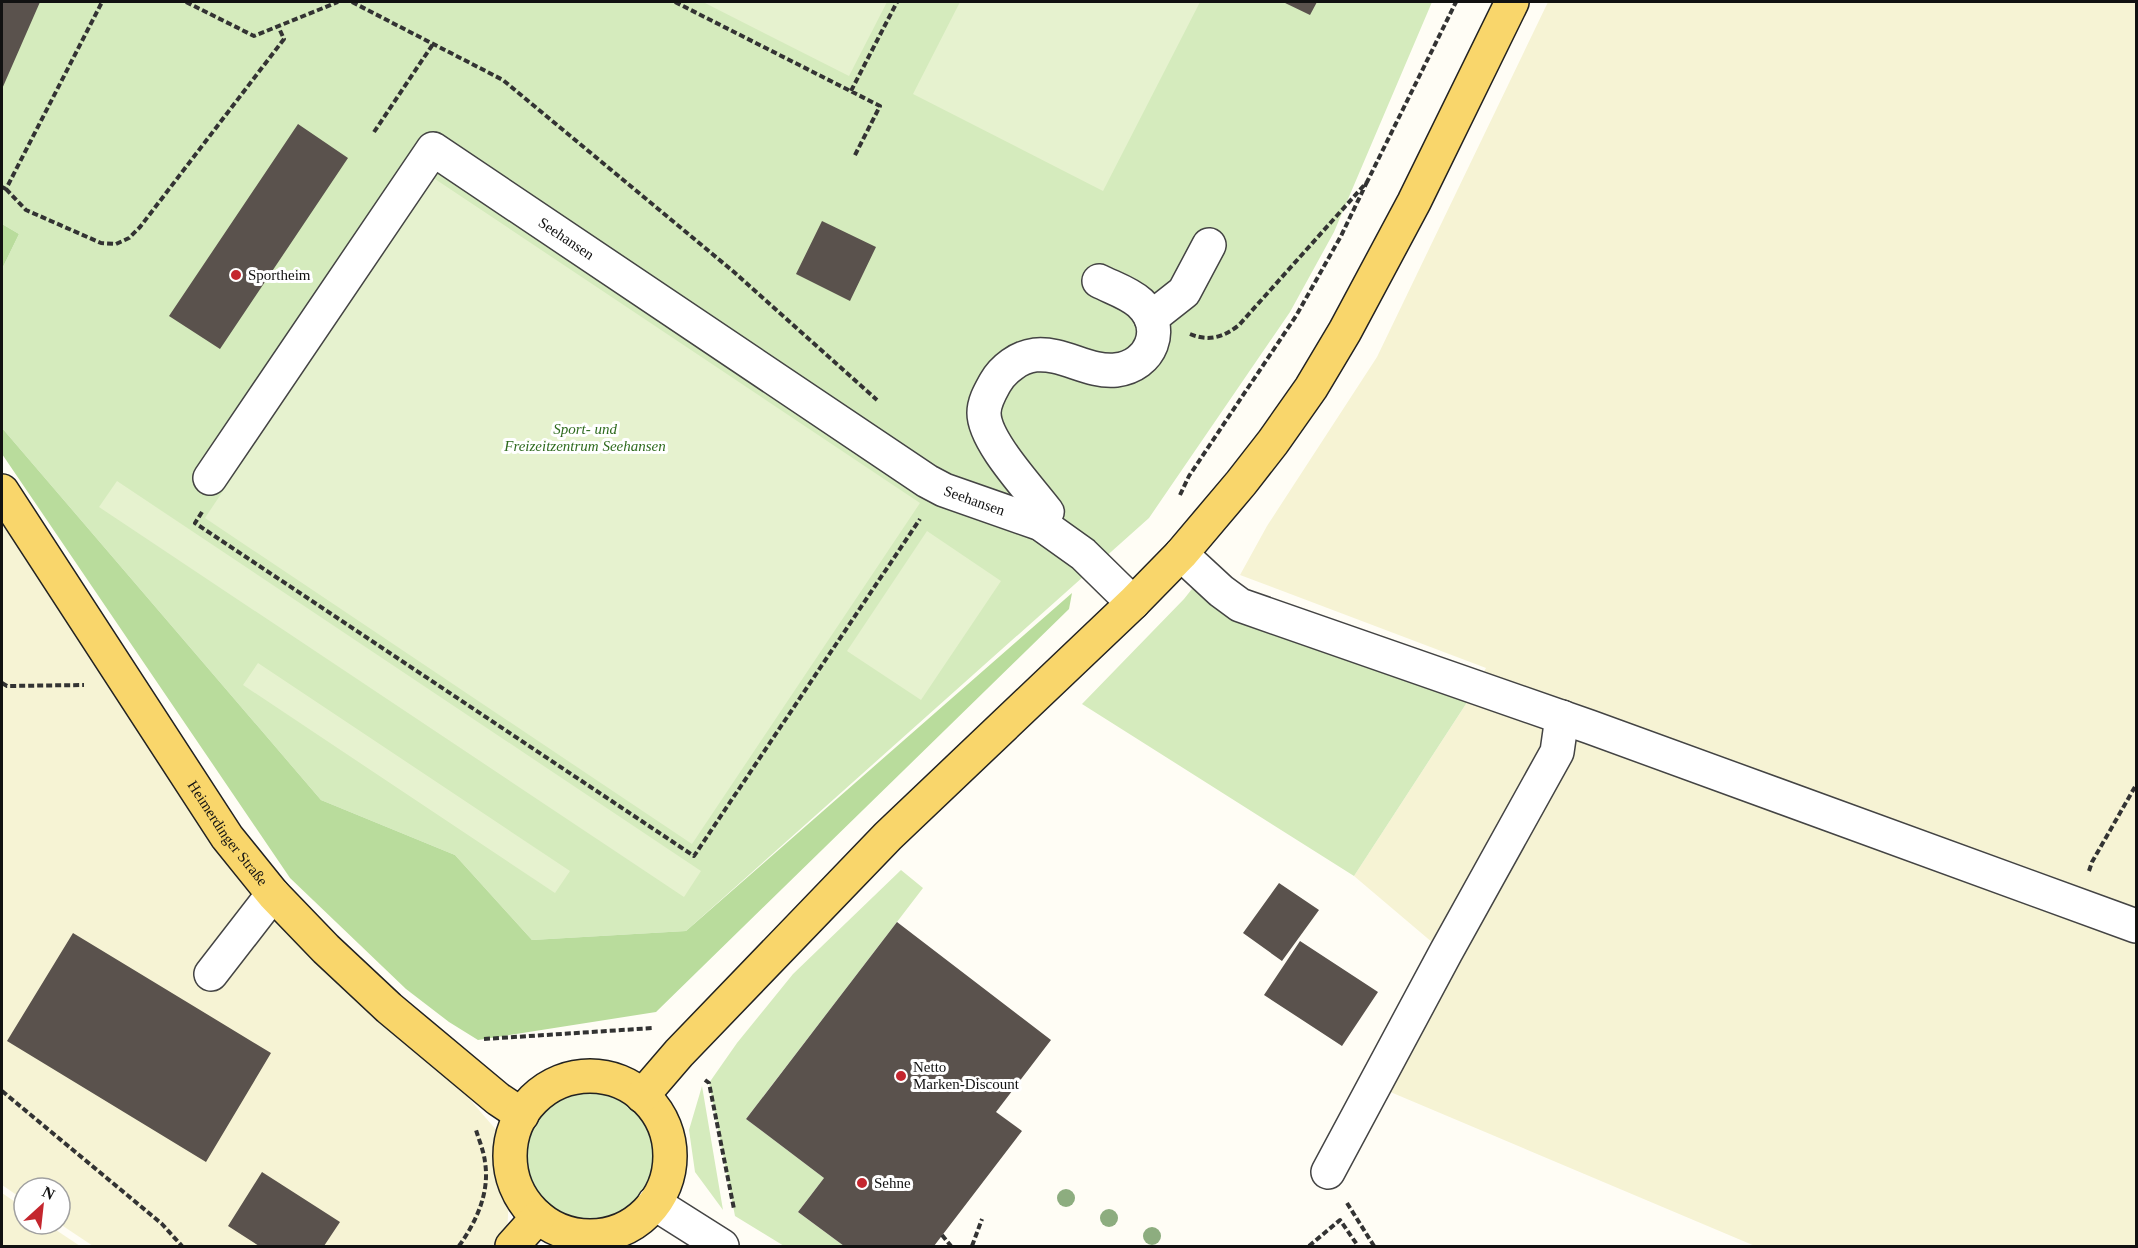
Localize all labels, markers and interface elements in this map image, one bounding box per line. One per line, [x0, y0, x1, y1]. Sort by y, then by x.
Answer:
street label: Seehansen [535, 214, 597, 263]
place label: Sportheim [248, 267, 311, 283]
marker: Sportheim [229, 268, 243, 282]
park label: Sport- und Freizeitzentrum Seehansen [503, 421, 666, 454]
street label: Seehansen [942, 483, 1007, 519]
street label: Heimerdinger Straße [185, 778, 271, 889]
place label: Netto Marken-Discount [913, 1059, 1020, 1092]
marker: Netto Marken-Discount [894, 1069, 908, 1083]
place label: Sehne [874, 1175, 911, 1191]
north arrow [12, 1176, 72, 1236]
marker: Sehne [855, 1176, 869, 1190]
text: N [40, 1183, 58, 1203]

